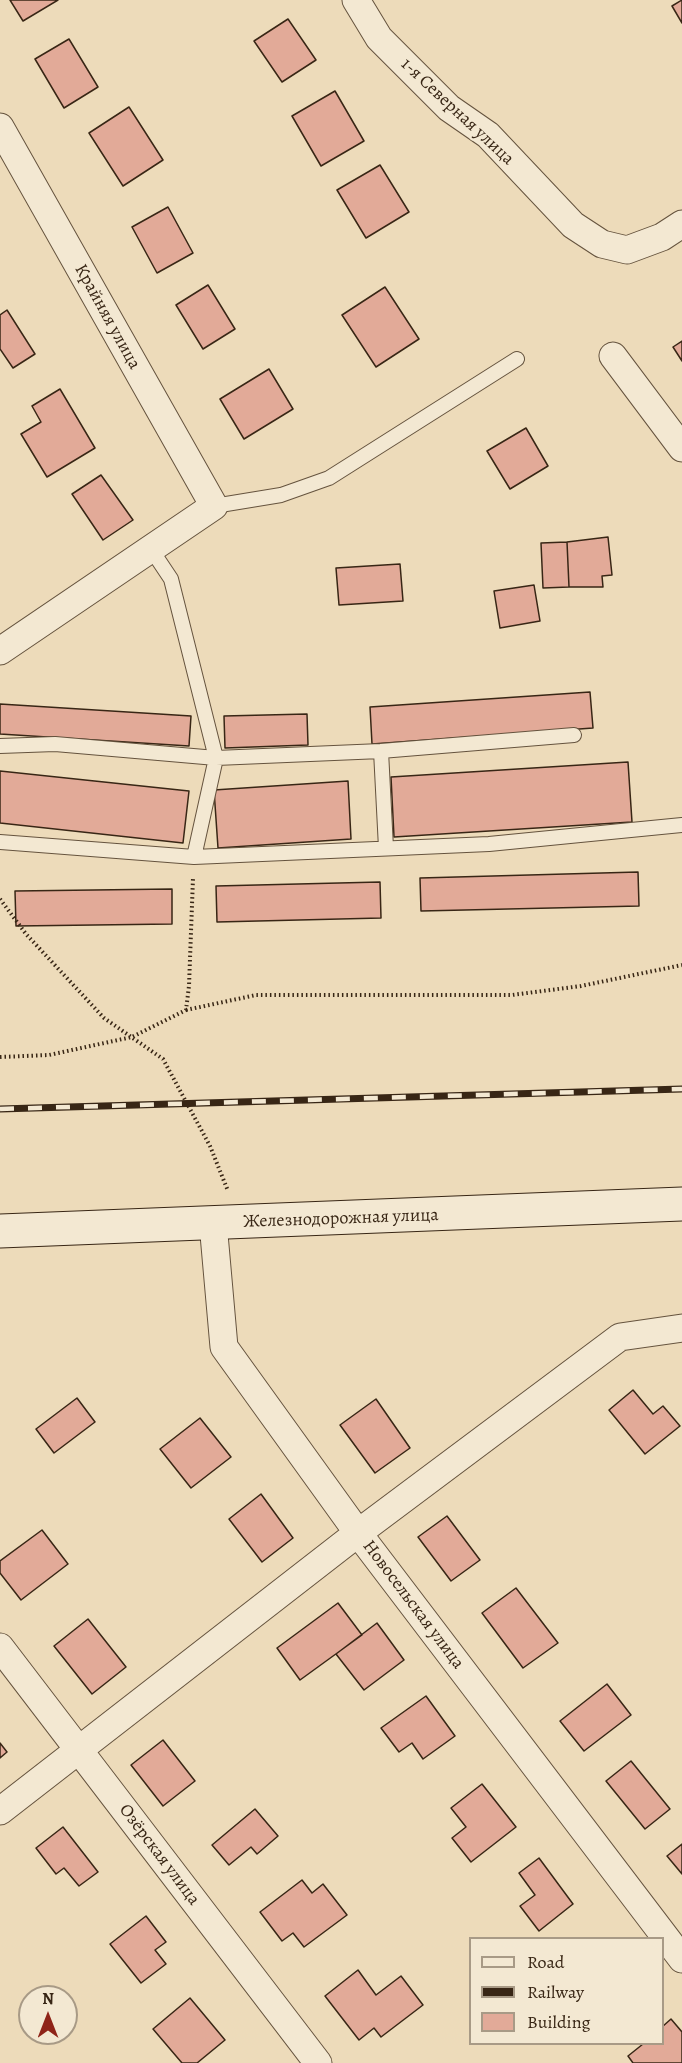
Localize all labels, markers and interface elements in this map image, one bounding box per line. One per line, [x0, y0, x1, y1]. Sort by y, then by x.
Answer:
street label: 1-я Северная улица [396, 54, 518, 170]
street label: Крайняя улица [69, 261, 145, 373]
street label: Железнодорожная улица [243, 1205, 439, 1233]
street label: Новосельская улица [357, 1536, 469, 1674]
street label: Озёрская улица [114, 1800, 204, 1910]
legend [469, 1937, 664, 2045]
text: Road [527, 1950, 564, 1974]
text: Railway [527, 1980, 584, 2004]
north arrow [18, 1985, 78, 2045]
text: N [42, 1988, 54, 2010]
text: Building [527, 2010, 591, 2034]

